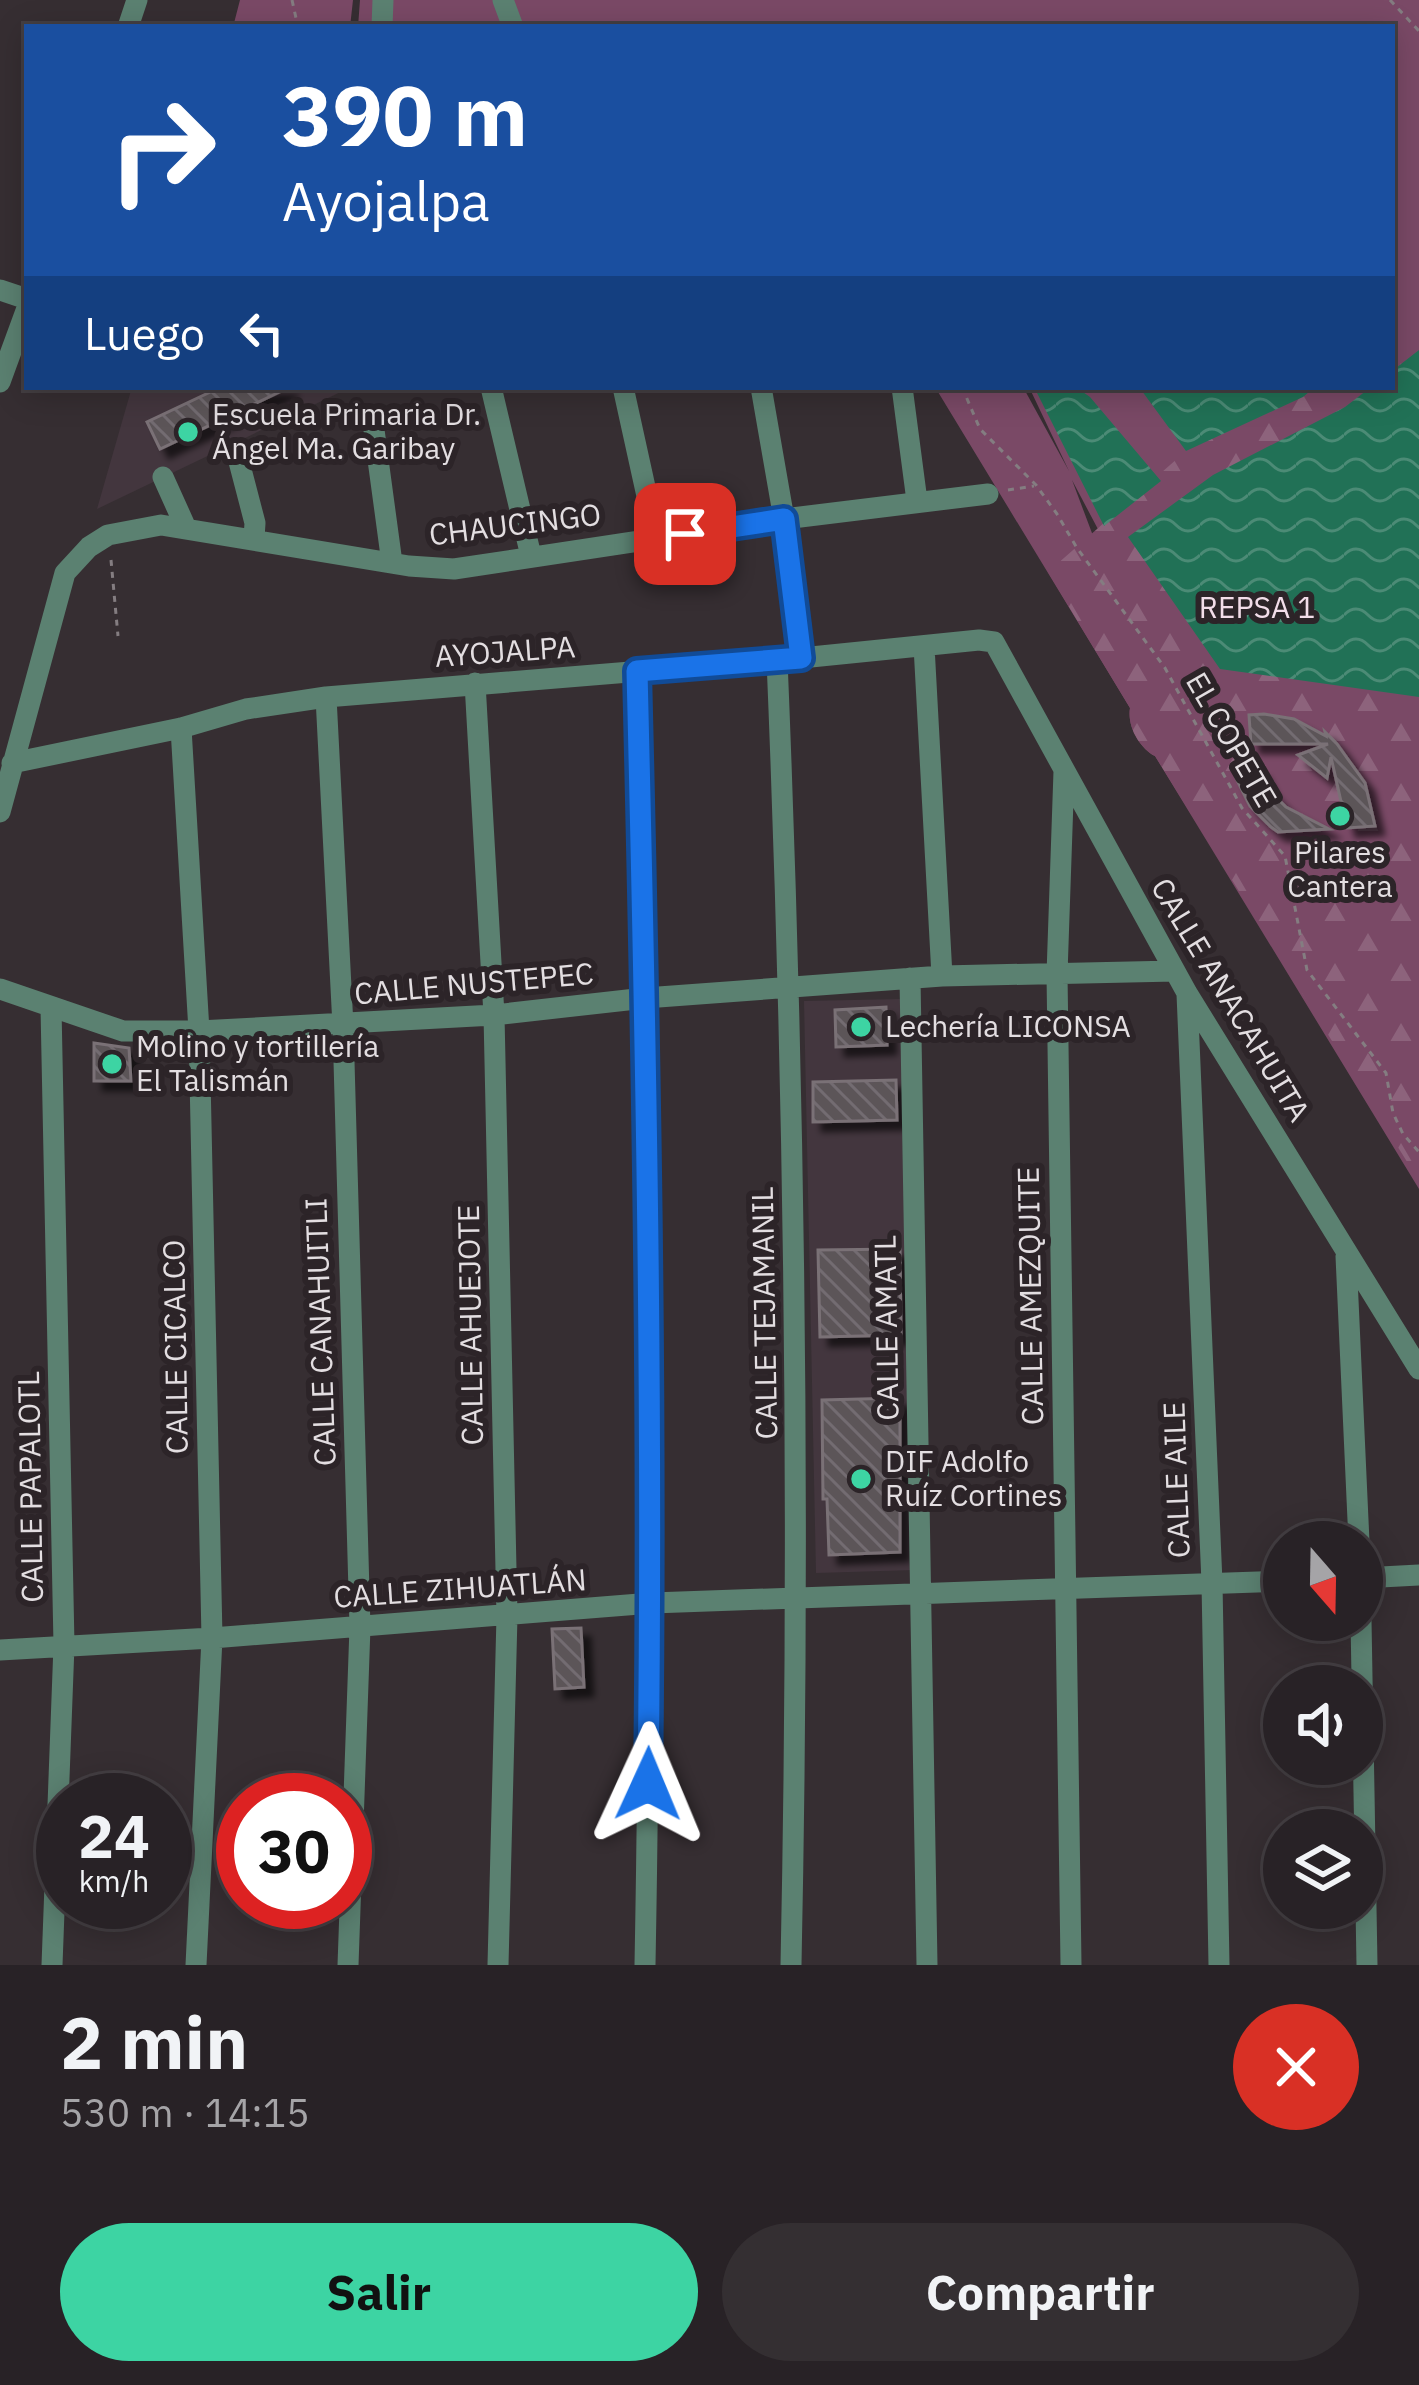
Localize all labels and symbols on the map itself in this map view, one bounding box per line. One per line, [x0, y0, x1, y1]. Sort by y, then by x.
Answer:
place label: Escuela Primaria Dr. Ángel Ma. Garibay [212, 394, 481, 467]
marker: Escuela Primaria Dr. Ángel Ma. Garibay [175, 419, 201, 445]
pin [634, 483, 736, 585]
street label: CHAUCINGO [427, 494, 603, 553]
park label: REPSA 1 [1199, 587, 1315, 626]
street label: AYOJALPA [433, 626, 576, 675]
street label: EL COPETE [1178, 665, 1287, 814]
marker: Pilares Cantera [1327, 803, 1353, 829]
place label: Pilares Cantera [1287, 832, 1393, 905]
street label: CALLE ANACAHUITA [1143, 870, 1319, 1128]
street label: CALLE NUSTEPEC [353, 953, 595, 1012]
place label: Lechería LICONSA [885, 1006, 1131, 1045]
marker: Lechería LICONSA [848, 1014, 874, 1040]
place label: Molino y tortillería El Talismán [136, 1026, 379, 1099]
marker: Molino y tortillería El Talismán [99, 1051, 125, 1077]
street label: CALLE AMEZQUITE [1008, 1166, 1051, 1426]
street label: CALLE TEJAMANIL [742, 1186, 785, 1440]
street label: CALLE CANAHUITLI [295, 1197, 344, 1467]
street label: CALLE AHUEJOTE [448, 1204, 491, 1446]
street label: CALLE AMATL [864, 1235, 907, 1421]
street label: CALLE CICALCO [153, 1239, 196, 1455]
street label: CALLE PAPALOTL [8, 1371, 51, 1603]
street label: CALLE AILE [1153, 1401, 1198, 1559]
place label: DIF Adolfo Ruíz Cortines [885, 1441, 1062, 1514]
marker: DIF Adolfo Ruíz Cortines [848, 1466, 874, 1492]
north arrow [1263, 1521, 1383, 1641]
street label: CALLE ZIHUATLÁN [332, 1559, 588, 1616]
position arrow [585, 1721, 711, 1847]
speed limit sign: 30 [216, 1773, 372, 1929]

